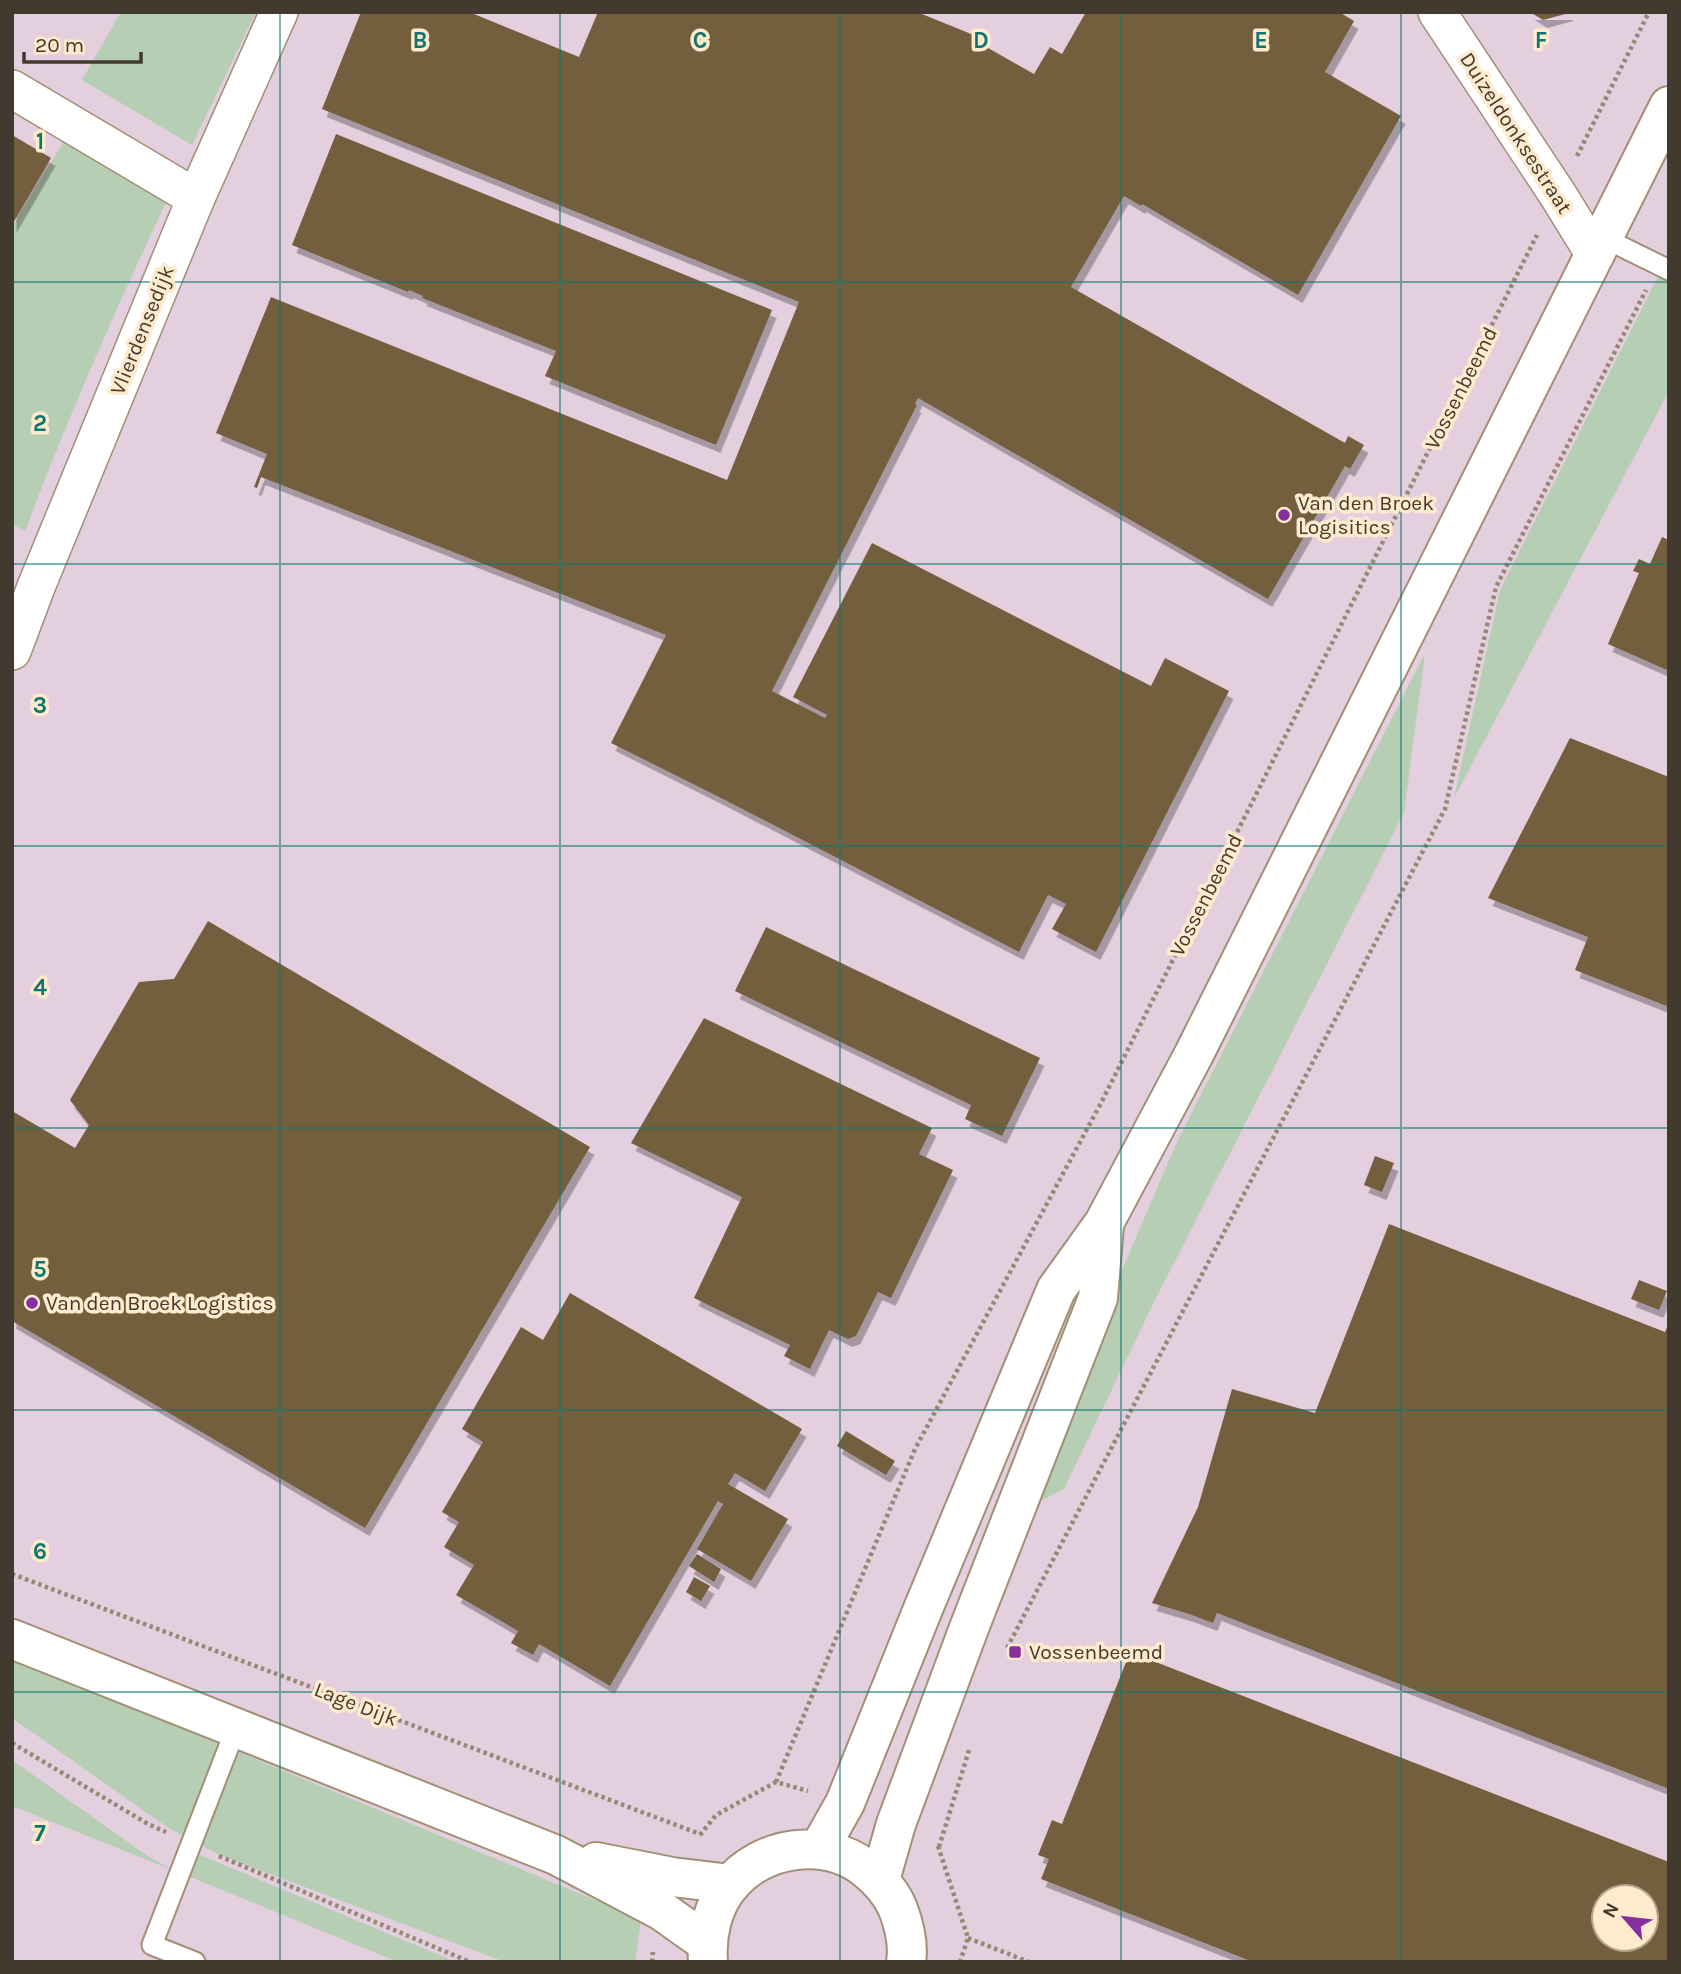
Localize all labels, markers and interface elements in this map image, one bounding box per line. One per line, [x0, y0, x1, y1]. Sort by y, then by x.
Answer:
scale bar [24, 21, 142, 65]
text: B [413, 27, 427, 54]
text: C [693, 27, 707, 54]
text: D [973, 27, 989, 54]
text: E [1254, 27, 1268, 54]
text: F [1535, 27, 1547, 54]
text: 20 m [35, 33, 84, 57]
street label: Duizeldonksestraat [1455, 48, 1577, 218]
text: 1 [36, 128, 44, 155]
street label: Vlierdensedijk [105, 262, 179, 398]
street label: Vossenbeemd [1420, 323, 1502, 453]
text: 2 [33, 410, 47, 437]
place label: Van den Broek Logisitics [1298, 491, 1434, 539]
marker: Van den Broek Logisitics [1276, 507, 1292, 523]
text: 3 [33, 692, 47, 719]
street label: Vossenbeemd [1165, 830, 1247, 960]
text: 4 [33, 974, 47, 1001]
text: 5 [33, 1256, 47, 1283]
place label: Van den Broek Logistics [46, 1291, 273, 1315]
marker: Van den Broek Logistics [24, 1295, 40, 1311]
text: 6 [33, 1538, 47, 1565]
place label: Vossenbeemd [1029, 1640, 1163, 1664]
marker: Vossenbeemd [1007, 1644, 1023, 1660]
street label: Lage Dijk [311, 1677, 401, 1731]
text: 7 [34, 1820, 46, 1847]
north arrow [1590, 1883, 1660, 1953]
text: N [1598, 1899, 1624, 1922]

